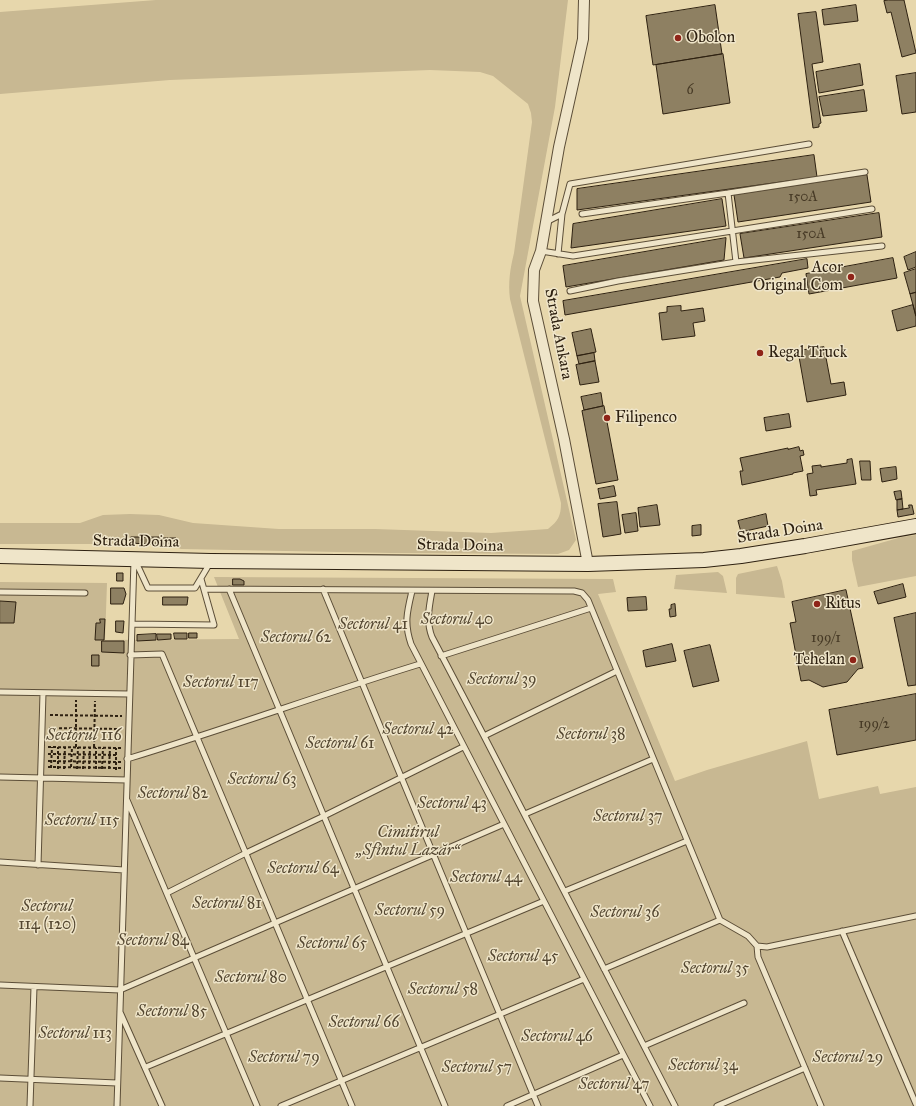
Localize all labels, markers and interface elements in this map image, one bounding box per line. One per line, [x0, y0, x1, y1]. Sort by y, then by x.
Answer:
place label: Obolon [686, 28, 735, 48]
marker: Obolon [673, 33, 683, 43]
house number: 6 [686, 83, 694, 99]
house number: 150A [788, 190, 818, 206]
house number: 150A [796, 227, 826, 243]
place label: Acor Original Com [753, 258, 843, 296]
marker: Acor Original Com [846, 272, 856, 282]
street label: Strada Ankara [540, 287, 576, 381]
place label: Regal Truck [768, 343, 847, 363]
marker: Regal Truck [755, 348, 765, 358]
place label: Filipenco [615, 408, 677, 428]
marker: Filipenco [602, 413, 612, 423]
street label: Strada Doina [736, 516, 824, 548]
street label: Strada Doina [93, 532, 179, 552]
street label: Strada Doina [417, 536, 503, 556]
place label: Ritus [825, 594, 861, 614]
marker: Ritus [812, 599, 822, 609]
park label: Sectorul 40 [421, 610, 493, 630]
park label: Sectorul 41 [338, 615, 408, 635]
park label: Sectorul 62 [261, 628, 331, 648]
house number: 199/1 [811, 631, 841, 647]
place label: Tehelan [793, 650, 845, 670]
marker: Tehelan [848, 655, 858, 665]
park label: Sectorul 39 [467, 670, 537, 690]
park label: Sectorul 117 [183, 673, 259, 693]
house number: 199/2 [858, 717, 890, 733]
park label: Sectorul 42 [383, 720, 453, 740]
park label: Sectorul 38 [556, 725, 626, 745]
park label: Sectorul 116 [46, 726, 122, 746]
park label: Sectorul 61 [306, 734, 374, 754]
park label: Sectorul 63 [227, 770, 297, 790]
park label: Sectorul 82 [138, 784, 208, 804]
park label: Sectorul 43 [417, 794, 487, 814]
park label: Sectorul 37 [593, 807, 663, 827]
park label: Sectorul 115 [45, 811, 119, 831]
park label: Cimitirul „Sfîntul Lazăr“ [356, 823, 460, 861]
park label: Sectorul 64 [267, 859, 339, 879]
park label: Sectorul 44 [450, 868, 522, 888]
park label: Sectorul 81 [192, 894, 262, 914]
park label: Sectorul 114 (120) [18, 897, 76, 935]
park label: Sectorul 59 [375, 901, 445, 921]
park label: Sectorul 36 [590, 903, 660, 923]
park label: Sectorul 84 [117, 931, 189, 951]
park label: Sectorul 65 [297, 934, 367, 954]
park label: Sectorul 45 [488, 947, 558, 967]
park label: Sectorul 35 [681, 959, 749, 979]
park label: Sectorul 80 [215, 968, 287, 988]
park label: Sectorul 58 [408, 980, 478, 1000]
park label: Sectorul 85 [137, 1002, 207, 1022]
park label: Sectorul 66 [329, 1013, 399, 1033]
park label: Sectorul 113 [38, 1024, 112, 1044]
park label: Sectorul 46 [521, 1027, 593, 1047]
park label: Sectorul 79 [248, 1048, 320, 1068]
park label: Sectorul 29 [813, 1048, 883, 1068]
park label: Sectorul 34 [668, 1056, 738, 1076]
park label: Sectorul 57 [442, 1058, 512, 1078]
park label: Sectorul 47 [578, 1075, 650, 1095]

